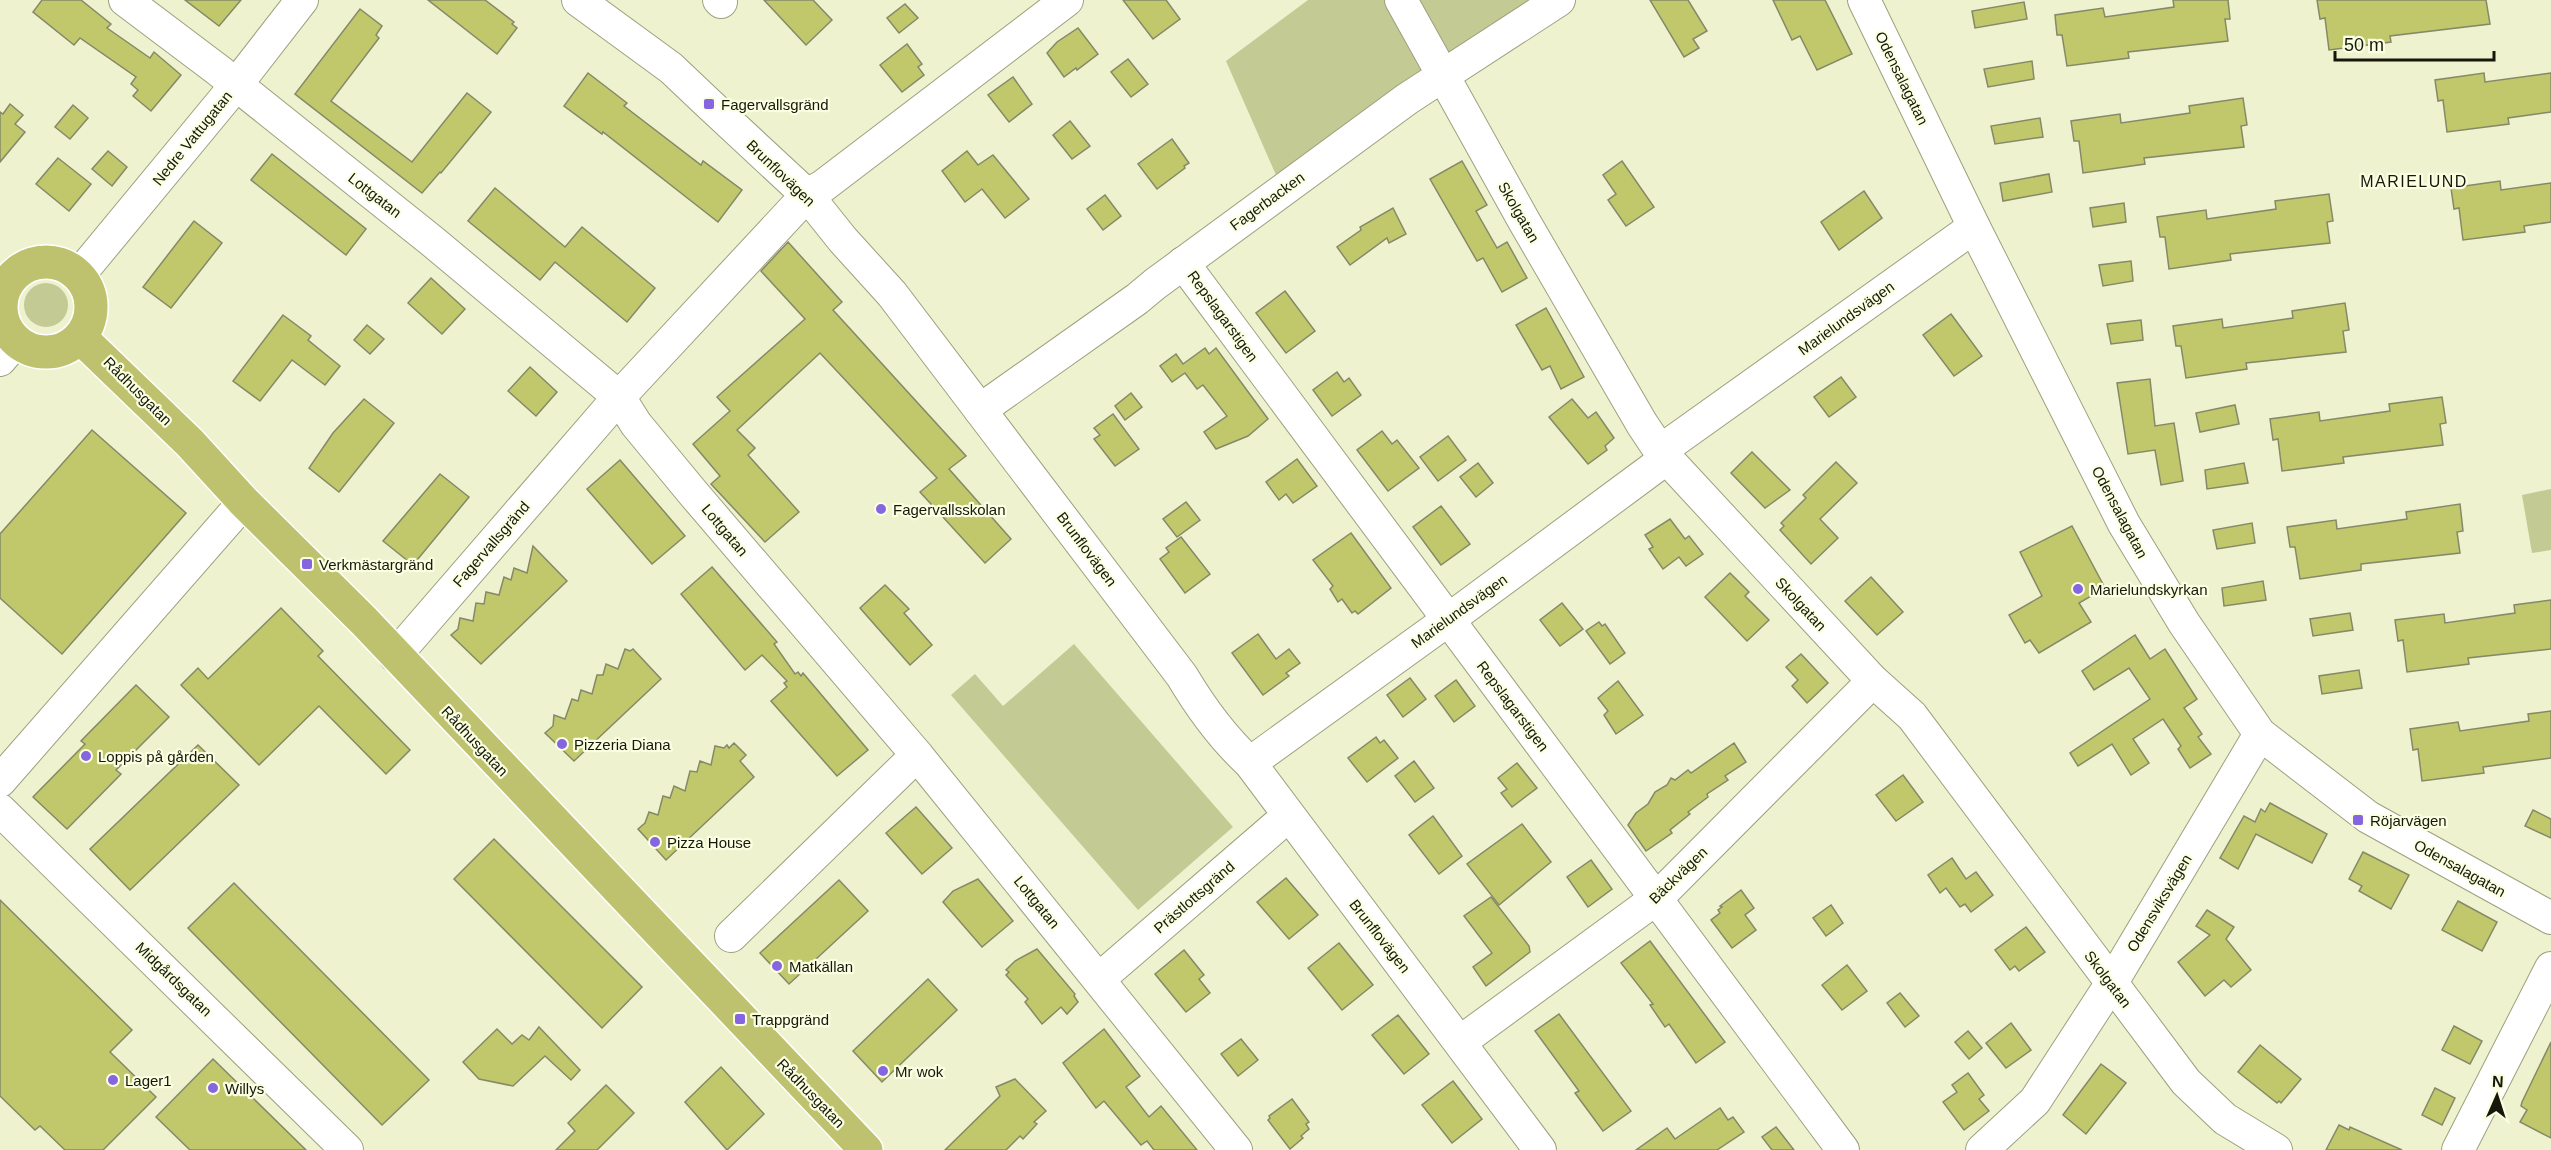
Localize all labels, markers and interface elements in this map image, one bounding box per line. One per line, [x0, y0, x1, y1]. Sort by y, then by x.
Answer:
scale bar [2335, 24, 2494, 62]
street label: Odensalagatan [1872, 29, 1932, 127]
text: 50 m [2344, 35, 2384, 55]
street label: Nedre Vattugatan [149, 87, 235, 189]
place label: Fagervallsgränd [721, 96, 829, 113]
marker: Fagervallsgränd [702, 97, 716, 111]
street label: Brunflovägen [743, 136, 819, 210]
street label: Fagerbacken [1227, 168, 1307, 234]
street label: Lottgatan [345, 169, 405, 221]
district label: MARIELUND [2360, 173, 2468, 190]
street label: Skolgatan [1495, 179, 1543, 245]
street label: Repslagarstigen [1184, 267, 1262, 365]
street label: Marielundsvägen [1795, 278, 1897, 358]
street label: Rådhusgatan [100, 353, 176, 429]
street label: Odensalagatan [2089, 463, 2151, 561]
street label: Fagervallsgränd [449, 498, 533, 590]
street label: Lottgatan [698, 501, 752, 559]
place label: Fagervallsskolan [893, 501, 1006, 518]
marker: Fagervallsskolan [874, 502, 888, 516]
street label: Brunflovägen [1054, 509, 1120, 589]
place label: Verkmästargränd [319, 556, 433, 573]
marker: Verkmästargränd [300, 557, 314, 571]
street label: Marielundsvägen [1408, 571, 1510, 651]
street label: Skolgatan [1772, 574, 1830, 634]
place label: Marielundskyrkan [2090, 581, 2208, 598]
marker: Marielundskyrkan [2071, 582, 2085, 596]
street label: Repslagarstigen [1474, 658, 1552, 754]
street label: Rådhusgatan [438, 703, 512, 779]
place label: Pizzeria Diana [574, 736, 671, 753]
marker: Pizzeria Diana [555, 737, 569, 751]
place label: Loppis på gården [98, 748, 214, 765]
marker: Loppis på gården [79, 749, 93, 763]
place label: Röjarvägen [2370, 812, 2447, 829]
marker: Röjarvägen [2351, 813, 2365, 827]
place label: Pizza House [667, 834, 751, 851]
marker: Pizza House [648, 835, 662, 849]
street label: Odensalagatan [2411, 836, 2509, 900]
street label: Bäckvägen [1645, 843, 1711, 907]
street label: Odensviksvägen [2123, 851, 2195, 955]
street label: Prästlottsgränd [1150, 857, 1238, 937]
street label: Lottgatan [1011, 872, 1063, 932]
street label: Brunflovägen [1346, 896, 1414, 976]
street label: Midgårdsgatan [132, 938, 216, 1020]
street label: Skolgatan [2081, 947, 2135, 1011]
place label: Matkällan [789, 958, 853, 975]
marker: Matkällan [770, 959, 784, 973]
place label: Trappgränd [752, 1011, 829, 1028]
marker: Trappgränd [733, 1012, 747, 1026]
street label: Rådhusgatan [774, 1055, 848, 1131]
place label: Mr wok [895, 1063, 944, 1080]
marker: Mr wok [876, 1064, 890, 1078]
north arrow [2467, 1066, 2527, 1126]
place label: Lager1 [125, 1072, 172, 1089]
marker: Lager1 [106, 1073, 120, 1087]
text: N [2492, 1073, 2504, 1090]
place label: Willys [225, 1080, 264, 1097]
marker: Willys [206, 1081, 220, 1095]

